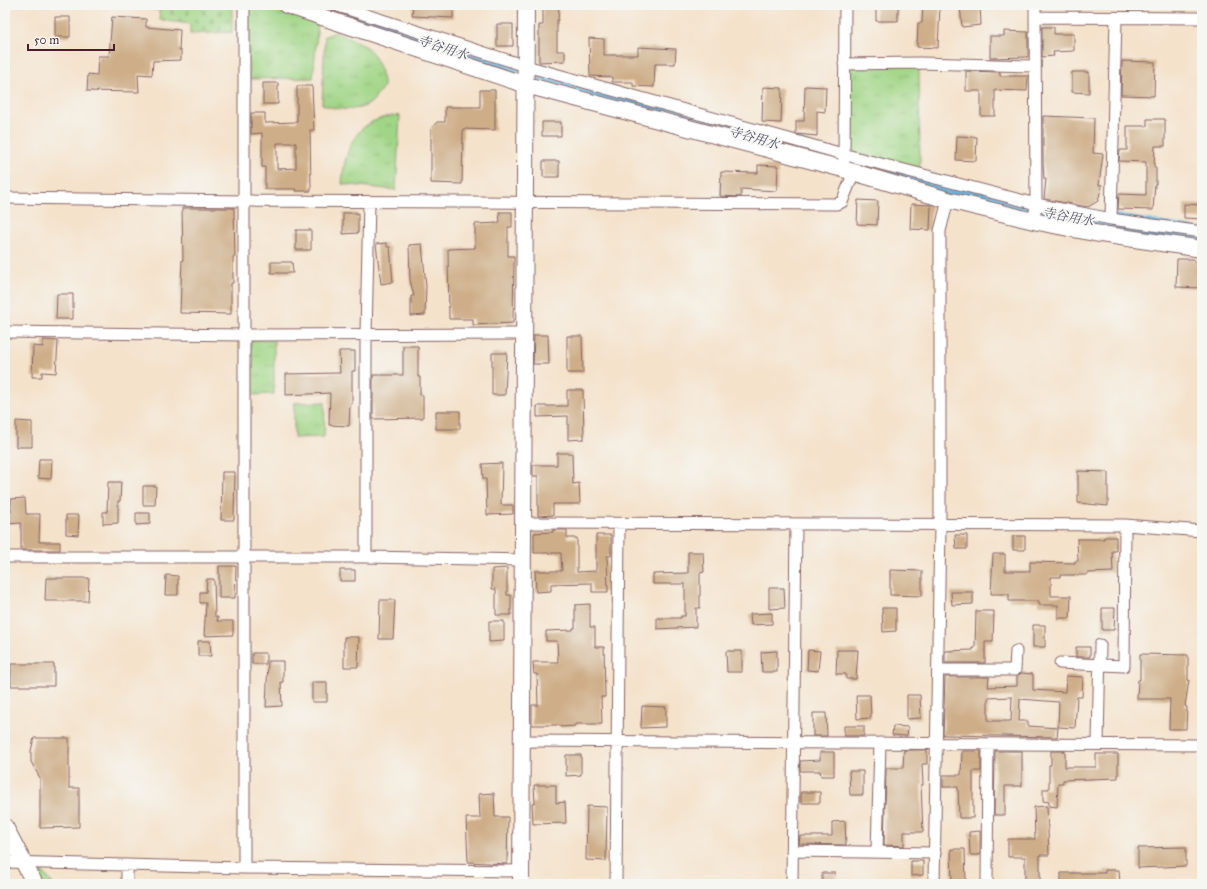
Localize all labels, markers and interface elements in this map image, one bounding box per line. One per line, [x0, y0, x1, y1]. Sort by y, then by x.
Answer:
scale bar [28, 26, 114, 52]
water label: 寺谷用水 [415, 32, 472, 64]
text: 50 m [34, 33, 59, 47]
water label: 寺谷用水 [727, 123, 783, 153]
water label: 寺谷用水 [1041, 205, 1097, 230]

